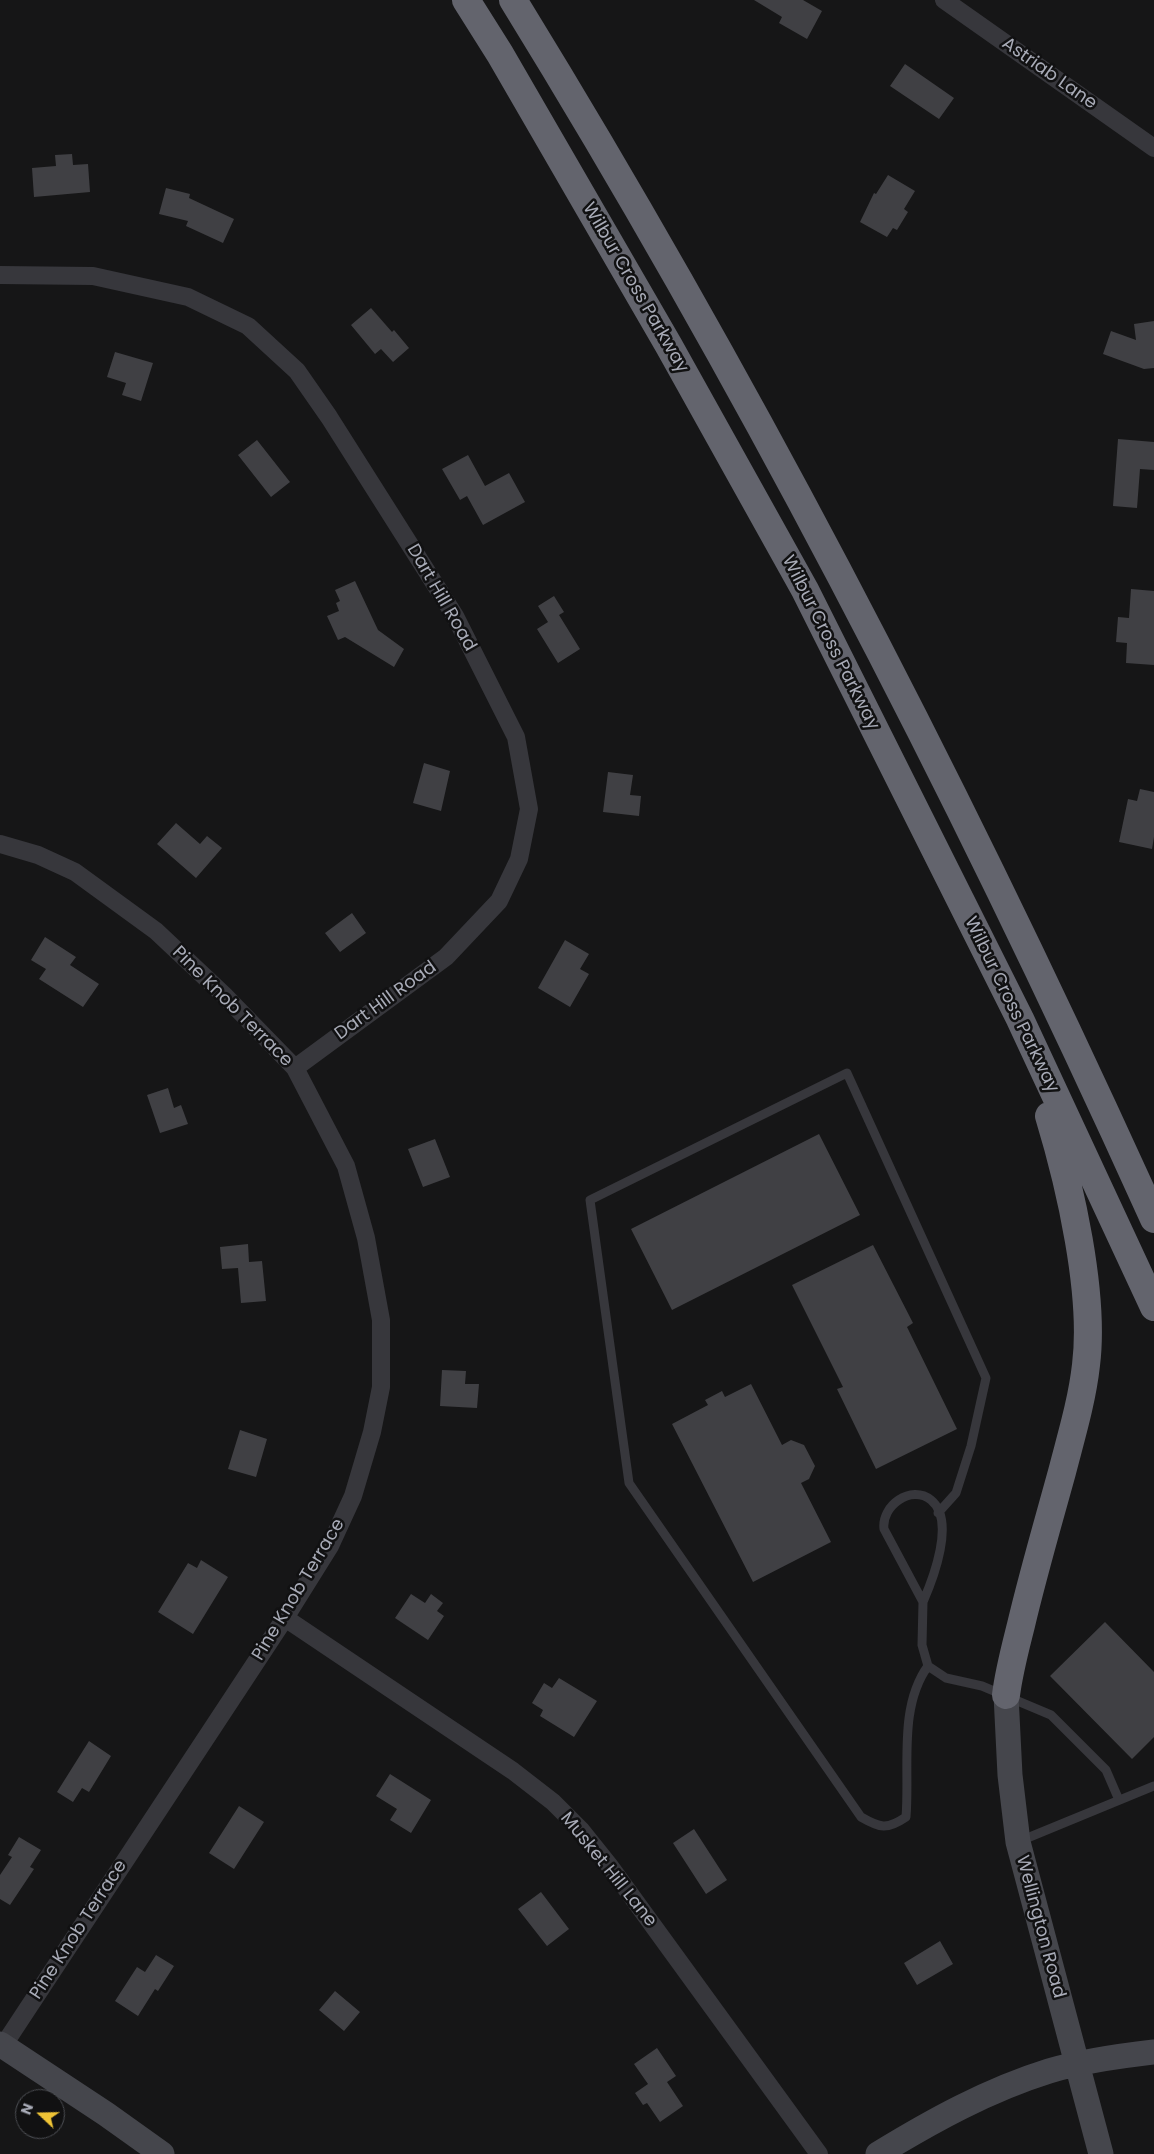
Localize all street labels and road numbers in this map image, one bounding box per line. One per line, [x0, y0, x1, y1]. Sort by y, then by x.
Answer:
street label: Astriab Lane [997, 33, 1101, 115]
street label: Wilbur Cross Parkway [577, 199, 693, 377]
street label: Dart Hill Road [402, 541, 480, 655]
street label: Wilbur Cross Parkway [777, 552, 883, 734]
street label: Wilbur Cross Parkway [959, 914, 1063, 1096]
street label: Pine Knob Terrace [167, 942, 297, 1072]
street label: Dart Hill Road [331, 957, 441, 1045]
street label: Pine Knob Terrace [248, 1515, 350, 1665]
street label: Musket Hill Lane [555, 1808, 661, 1932]
street label: Wellington Road [1011, 1853, 1069, 2001]
street label: Pine Knob Terrace [26, 1856, 132, 2004]

